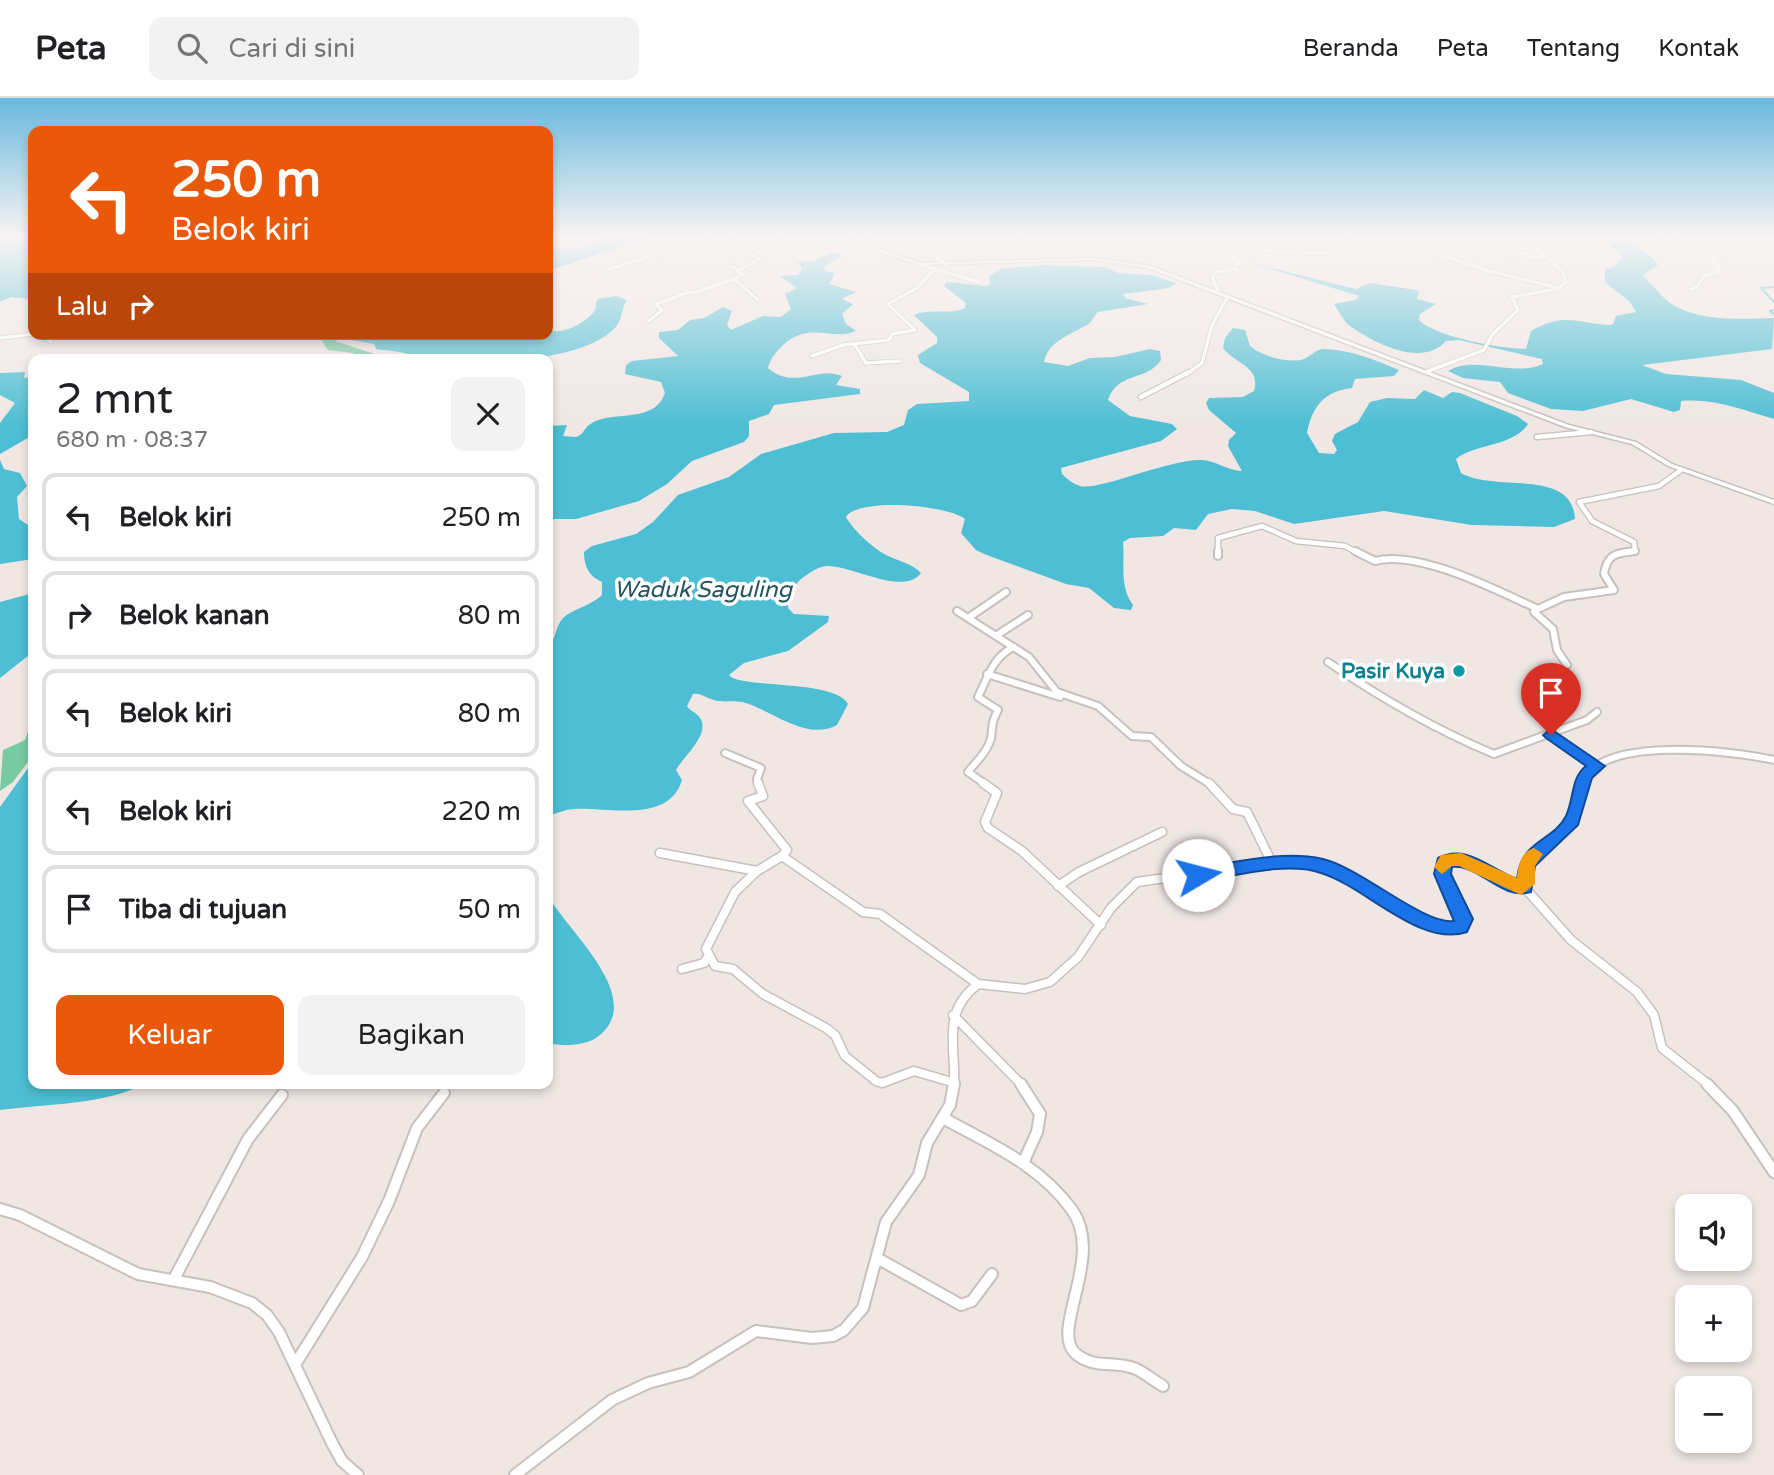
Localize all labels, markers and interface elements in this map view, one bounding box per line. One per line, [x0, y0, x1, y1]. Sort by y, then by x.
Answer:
search box [149, 17, 639, 80]
text: Peta [35, 29, 107, 68]
icon: search [173, 29, 211, 67]
text: Cari di sini [229, 33, 355, 64]
text: Beranda [1303, 34, 1399, 63]
text: Peta [1437, 34, 1489, 63]
text: Tentang [1527, 34, 1620, 63]
text: Kontak [1658, 34, 1739, 63]
text: 250 m [171, 151, 321, 210]
icon: left [56, 154, 147, 245]
text: Belok kiri [171, 211, 310, 249]
icon: right [122, 287, 160, 325]
text: Lalu [56, 291, 108, 322]
text: 2 mnt [56, 374, 173, 425]
button: close [451, 377, 525, 451]
text: 680 m · 08:37 [56, 426, 208, 454]
icon: left [60, 498, 98, 536]
text: Belok kiri [119, 502, 232, 533]
text: 250 m [441, 502, 521, 533]
water label: Waduk Saguling [614, 576, 793, 604]
icon: right [60, 596, 98, 634]
text: Belok kanan [119, 600, 270, 631]
text: 80 m [458, 600, 521, 631]
place label: Pasir Kuya [1341, 659, 1445, 684]
marker: Pasir Kuya [1451, 663, 1467, 679]
pin [1521, 663, 1581, 735]
icon: arrive [1532, 674, 1570, 712]
icon: left [60, 694, 98, 732]
text: Belok kiri [119, 698, 232, 729]
text: 80 m [458, 698, 521, 729]
icon: left [60, 792, 98, 830]
text: Belok kiri [119, 796, 232, 827]
text: 220 m [441, 796, 521, 827]
position arrow [1161, 838, 1235, 912]
icon: arrive [60, 890, 98, 928]
text: Tiba di tujuan [119, 894, 287, 925]
text: 50 m [458, 894, 521, 925]
button: Keluar [56, 995, 284, 1075]
button: Bagikan [298, 995, 525, 1075]
map controls [1675, 1194, 1752, 1453]
button: sound [1675, 1194, 1752, 1271]
button: + [1675, 1285, 1752, 1362]
button: − [1675, 1376, 1752, 1453]

